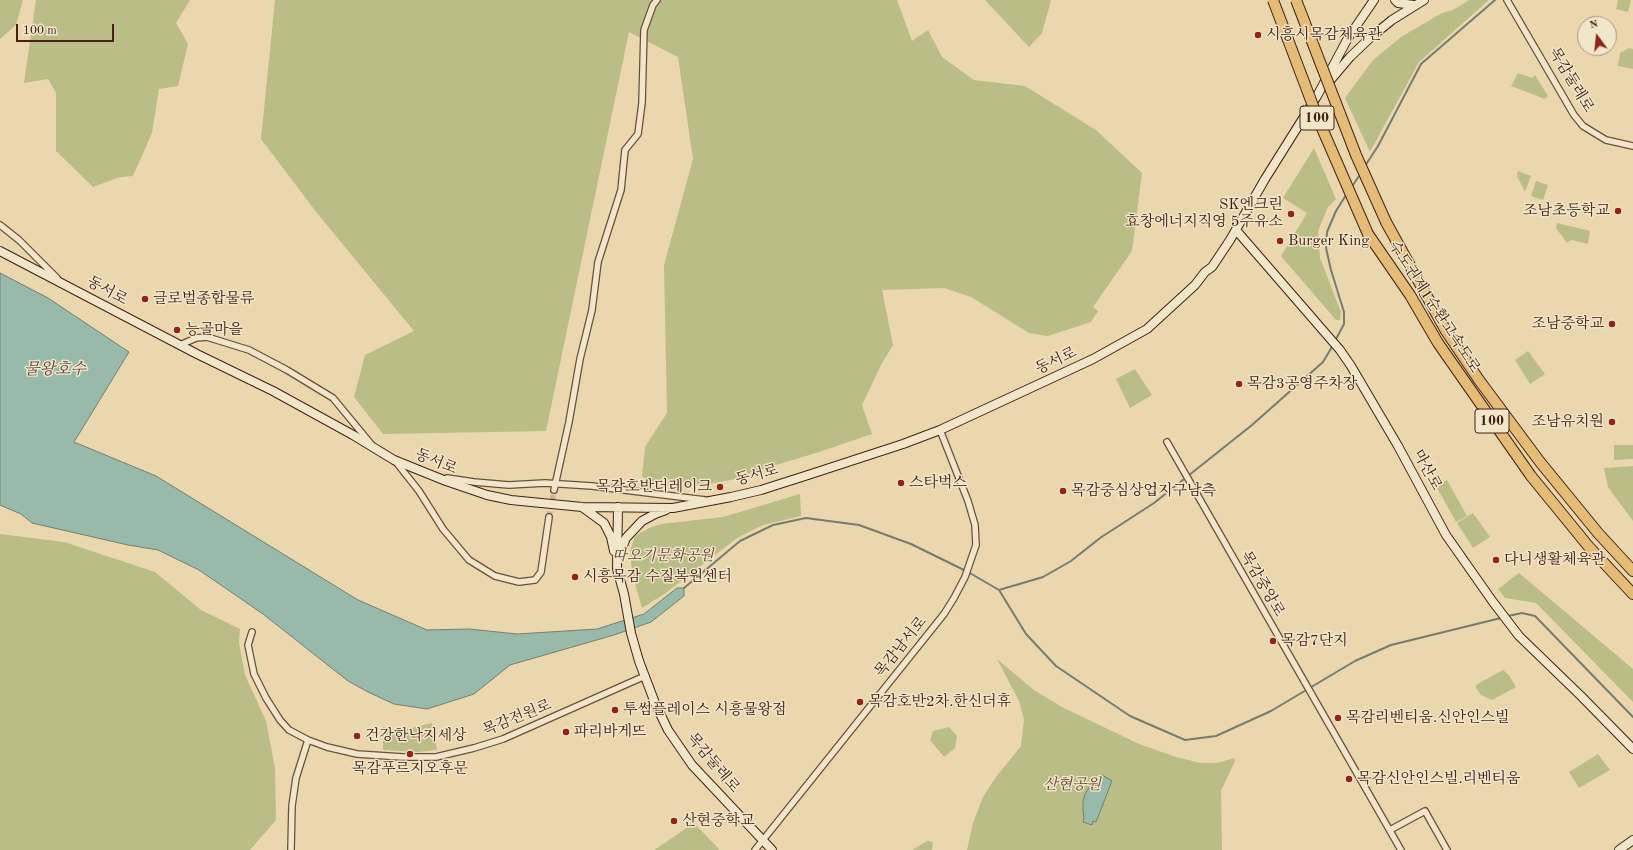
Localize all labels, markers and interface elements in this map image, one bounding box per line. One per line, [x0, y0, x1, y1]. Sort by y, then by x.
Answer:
scale bar [18, 16, 116, 42]
north arrow [1577, 16, 1617, 56]
text: N [1589, 18, 1600, 31]
text: 100 m [23, 25, 57, 37]
place label: 시흥시목감체육관 [1266, 26, 1382, 44]
marker: 시흥시목감체육관 [1253, 30, 1263, 40]
street label: 목감둘레로 [1545, 44, 1597, 116]
road number: 100 [1300, 106, 1334, 130]
place label: SK엔크린 효창에너지직영 5주유소 [1125, 196, 1283, 231]
place label: 조남초등학교 [1523, 202, 1610, 220]
marker: 조남초등학교 [1613, 206, 1623, 216]
marker: SK엔크린 효창에너지직영 5주유소 [1286, 209, 1296, 219]
place label: Burger King [1288, 232, 1369, 250]
marker: Burger King [1275, 236, 1285, 246]
street label: 수도권제1순환고속도로 [1385, 238, 1483, 376]
street label: 동서로 [84, 273, 130, 309]
place label: 글로벌종합물류 [153, 290, 254, 308]
marker: 글로벌종합물류 [140, 294, 150, 304]
place label: 조남중학교 [1532, 315, 1604, 333]
marker: 조남중학교 [1607, 319, 1617, 329]
place label: 능골마을 [185, 321, 243, 339]
marker: 능골마을 [172, 325, 182, 335]
street label: 동서로 [1032, 344, 1080, 378]
water label: 물왕호수 [24, 360, 86, 380]
place label: 목감3공영주차장 [1247, 375, 1357, 393]
marker: 목감3공영주차장 [1234, 379, 1244, 389]
road number: 100 [1475, 409, 1509, 433]
place label: 조남유치원 [1532, 413, 1604, 431]
marker: 조남유치원 [1607, 417, 1617, 427]
street label: 동서로 [412, 446, 460, 478]
street label: 마산로 [1409, 447, 1445, 493]
street label: 동서로 [734, 461, 780, 489]
place label: 스타벅스 [909, 474, 967, 492]
place label: 목감호반더레이크 [596, 478, 712, 496]
marker: 스타벅스 [896, 478, 906, 488]
marker: 목감호반더레이크 [715, 482, 725, 492]
place label: 목감중심상업지구남측 [1071, 482, 1216, 500]
marker: 목감중심상업지구남측 [1058, 486, 1068, 496]
park label: 따오기문화공원 [612, 547, 714, 565]
street label: 목감중앙로 [1236, 548, 1288, 620]
place label: 다니생활체육관 [1504, 551, 1605, 569]
marker: 다니생활체육관 [1491, 555, 1501, 565]
place label: 시흥목감 수질복원센터 [583, 568, 732, 586]
marker: 시흥목감 수질복원센터 [570, 572, 580, 582]
street label: 목감남서로 [871, 613, 931, 681]
place label: 목감7단지 [1281, 632, 1348, 650]
marker: 목감7단지 [1268, 636, 1278, 646]
place label: 목감호반2차.한신더휴 [868, 693, 1011, 711]
street label: 목감전원로 [480, 696, 554, 740]
marker: 목감호반2차.한신더휴 [855, 697, 865, 707]
place label: 투썸플레이스 시흥물왕점 [623, 701, 787, 719]
marker: 투썸플레이스 시흥물왕점 [610, 705, 620, 715]
place label: 목감리벤티움.신안인스빌 [1346, 709, 1510, 727]
marker: 목감리벤티움.신안인스빌 [1333, 713, 1343, 723]
place label: 파리바게뜨 [574, 723, 646, 741]
place label: 건강한낙지세상 [365, 727, 466, 745]
marker: 파리바게뜨 [561, 727, 571, 737]
street label: 목감둘레로 [683, 729, 743, 797]
marker: 건강한낙지세상 [352, 731, 362, 741]
marker: 목감푸르지오후문 [405, 749, 415, 759]
place label: 목감푸르지오후문 [352, 760, 468, 778]
place label: 목감신안인스빌.리벤티움 [1357, 770, 1521, 788]
marker: 목감신안인스빌.리벤티움 [1344, 774, 1354, 784]
park label: 산현공원 [1043, 776, 1101, 794]
place label: 산현중학교 [682, 812, 754, 830]
marker: 산현중학교 [669, 816, 679, 826]

